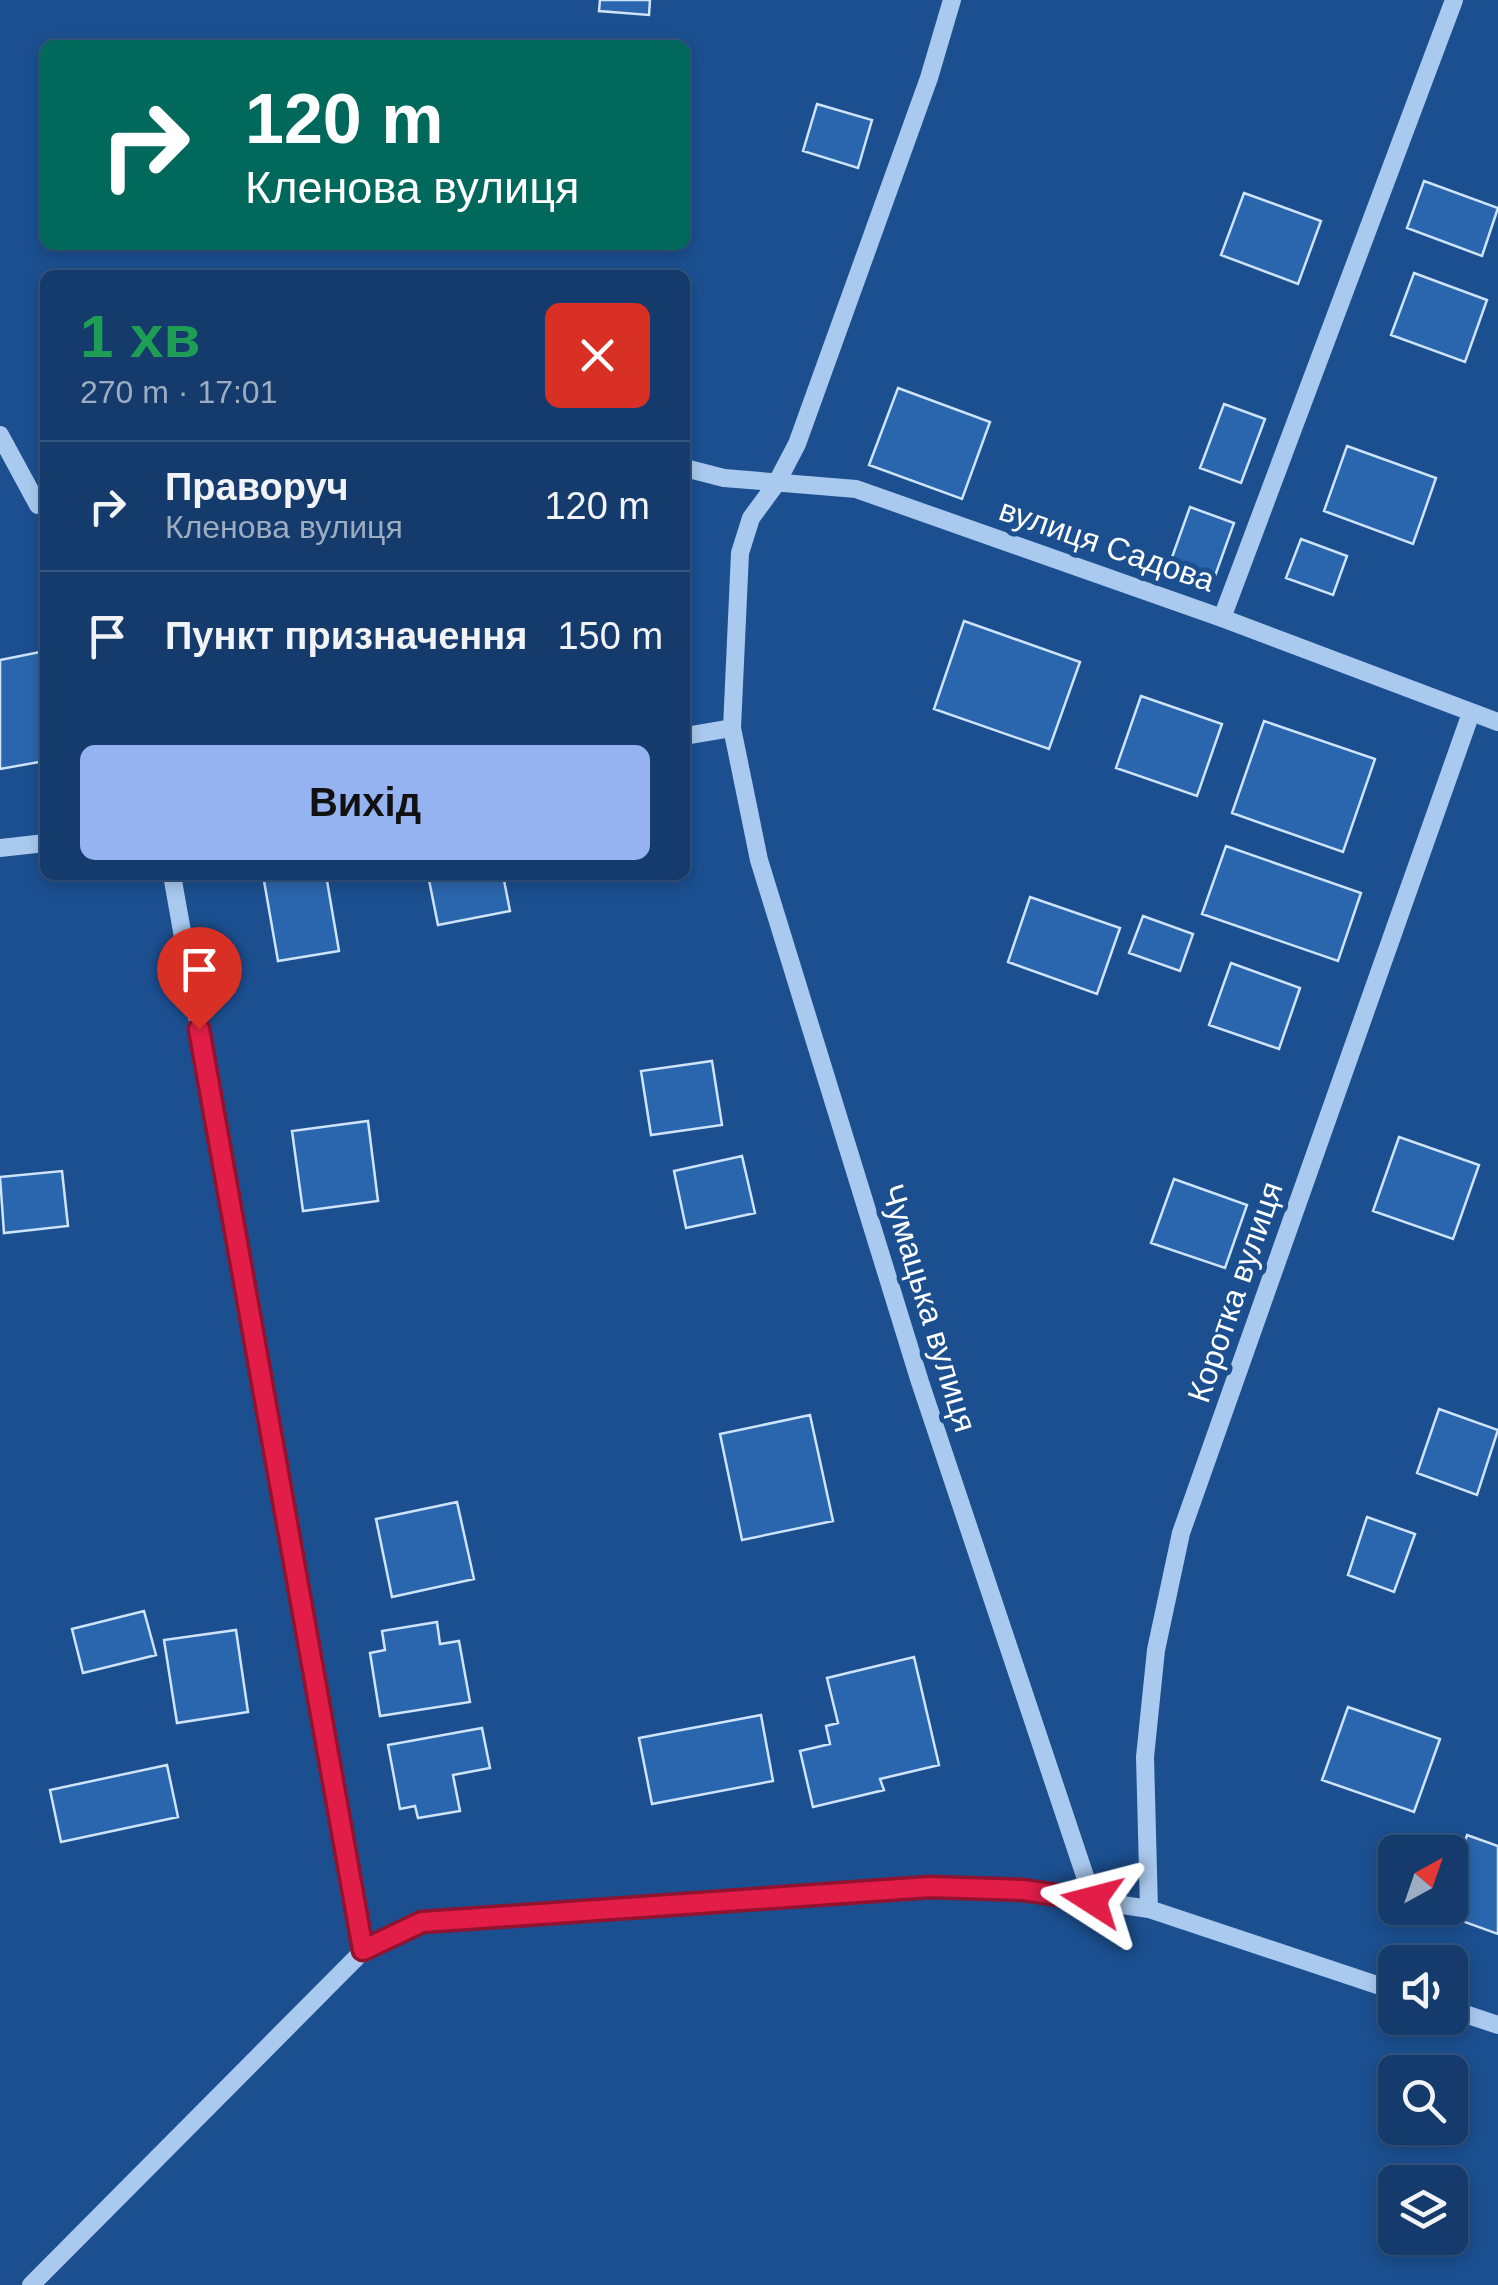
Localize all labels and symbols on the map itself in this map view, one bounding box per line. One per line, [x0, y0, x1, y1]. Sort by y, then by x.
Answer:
street label: вулиця Садова [995, 491, 1219, 599]
pin [157, 927, 242, 1030]
street label: Коротка вулиця [1180, 1177, 1290, 1407]
street label: Чумацька вулиця [874, 1180, 984, 1436]
north arrow [1378, 1835, 1468, 1925]
position arrow [1040, 1848, 1144, 1952]

